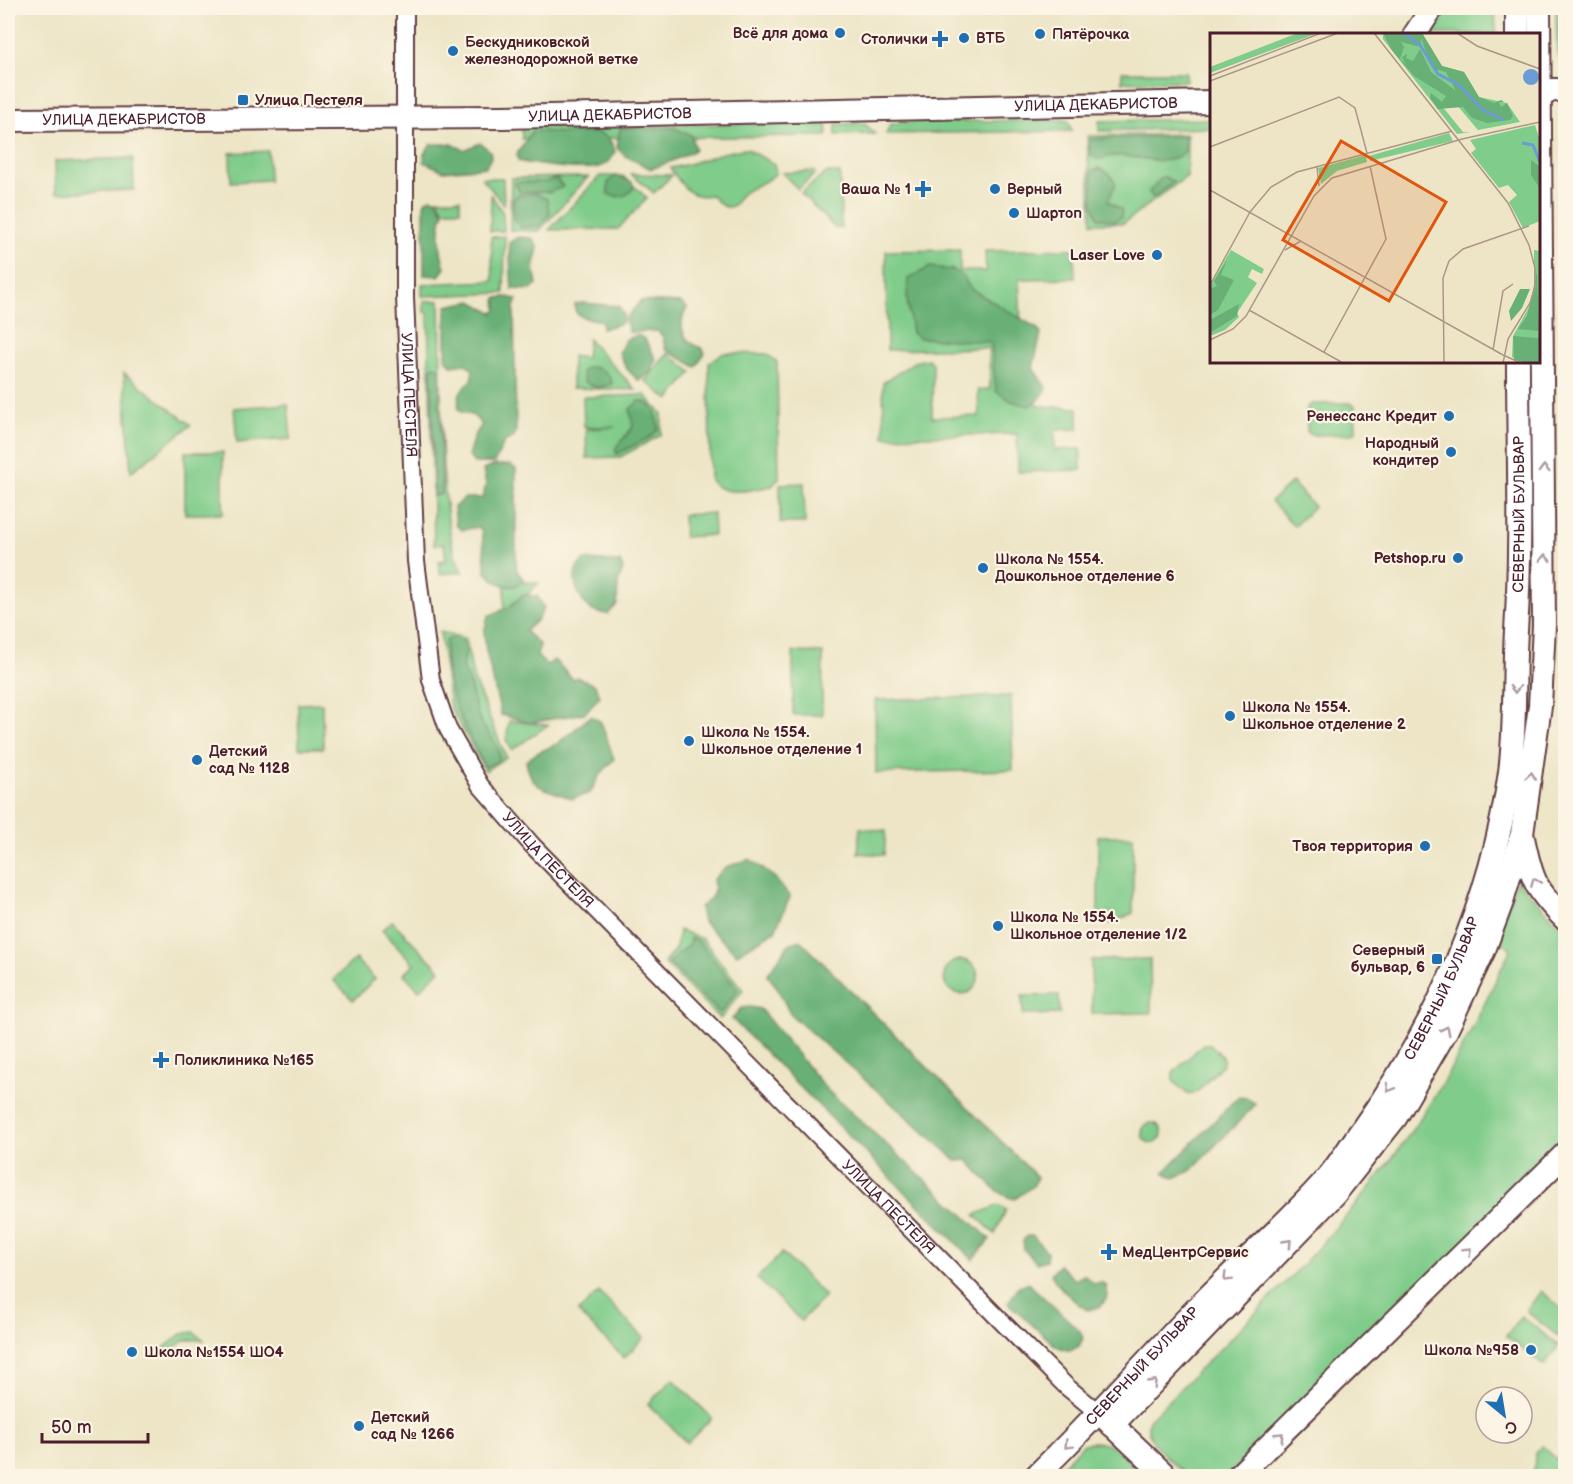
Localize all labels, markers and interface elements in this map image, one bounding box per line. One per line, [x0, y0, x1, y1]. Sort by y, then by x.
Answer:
place label: Всё для дома [733, 24, 828, 43]
place label: Пятёрочка [1052, 25, 1130, 44]
marker: Всё для дома [833, 26, 847, 40]
marker: Пятёрочка [1033, 27, 1047, 41]
place label: ВТБ [976, 29, 1006, 48]
place label: Столички [861, 30, 928, 49]
marker: ВТБ [957, 31, 971, 45]
marker: Столички [933, 32, 947, 46]
place label: Бескудниковской железнодорожной ветке [465, 33, 638, 69]
inset map [1210, 33, 1540, 363]
marker: Бескудниковской железнодорожной ветке [446, 44, 460, 58]
place label: Улица Пестеля [255, 91, 363, 110]
marker: Улица Пестеля [236, 93, 250, 107]
street label: УЛИЦА ДЕКАБРИСТОВ [1014, 93, 1178, 116]
street label: УЛИЦА ДЕКАБРИСТОВ [528, 103, 692, 126]
street label: УЛИЦА ДЕКАБРИСТОВ [42, 109, 206, 129]
place label: Ваша № 1 [841, 180, 911, 199]
place label: Верный [1007, 180, 1062, 199]
marker: Ваша № 1 [916, 182, 930, 196]
marker: Верный [988, 182, 1002, 196]
place label: Шартоп [1026, 204, 1082, 223]
marker: Шартоп [1007, 206, 1021, 220]
place label: Laser Love [1070, 246, 1145, 265]
marker: Laser Love [1150, 248, 1164, 262]
street label: УЛИЦА ПЕСТЕЛЯ [397, 332, 421, 458]
place label: Ренессанс Кредит [1306, 407, 1438, 426]
marker: Ренессанс Кредит [1442, 409, 1456, 423]
place label: Народный кондитер [1365, 434, 1439, 470]
street label: СЕВЕРНЫЙ БУЛЬВАР [1509, 435, 1529, 593]
marker: Народный кондитер [1444, 445, 1458, 459]
one-way arrow [1537, 464, 1550, 473]
place label: Petshop.ru [1374, 549, 1446, 568]
place label: Школа № 1554. Дошкольное отделение 6 [995, 550, 1175, 586]
marker: Petshop.ru [1451, 551, 1465, 565]
one-way arrow [1539, 554, 1551, 563]
marker: Школа № 1554. Дошкольное отделение 6 [976, 561, 990, 575]
one-way arrow [1509, 685, 1522, 694]
place label: Школа № 1554. Школьное отделение 2 [1242, 698, 1406, 734]
marker: Школа № 1554. Школьное отделение 2 [1223, 709, 1237, 723]
place label: Школа № 1554. Школьное отделение 1 [701, 723, 862, 759]
marker: Школа № 1554. Школьное отделение 1 [682, 734, 696, 748]
place label: Детский сад № 1128 [209, 742, 290, 778]
marker: Детский сад № 1128 [190, 753, 204, 767]
one-way arrow [1524, 771, 1536, 780]
street label: УЛИЦА ПЕСТЕЛЯ [498, 808, 598, 912]
place label: Твоя территория [1292, 837, 1413, 856]
marker: Твоя территория [1418, 839, 1432, 853]
one-way arrow [1530, 877, 1542, 888]
place label: Школа № 1554. Школьное отделение 1/2 [1010, 908, 1187, 944]
street label: СЕВЕРНЫЙ БУЛЬВАР [1400, 914, 1483, 1063]
marker: Школа № 1554. Школьное отделение 1/2 [991, 919, 1005, 933]
place label: Северный бульвар, 6 [1351, 941, 1425, 977]
marker: Северный бульвар, 6 [1430, 952, 1444, 966]
one-way arrow [1439, 1025, 1451, 1036]
marker: Поликлиника №165 [152, 1051, 170, 1069]
place label: Поликлиника №165 [174, 1051, 314, 1070]
one-way arrow [1386, 1082, 1398, 1092]
street label: УЛИЦА ПЕСТЕЛЯ [838, 1156, 939, 1258]
one-way arrow [1281, 1239, 1292, 1249]
marker: МедЦентрСервис [1100, 1243, 1118, 1261]
place label: МедЦентрСервис [1122, 1243, 1249, 1262]
one-way arrow [1460, 1247, 1471, 1258]
one-way arrow [1224, 1270, 1235, 1281]
street label: СЕВЕРНЫЙ БУЛЬВАР [1082, 1302, 1203, 1429]
place label: Школа №958 [1424, 1341, 1519, 1360]
place label: Школа №1554 ШО4 [144, 1343, 284, 1362]
marker: Школа №958 [1524, 1343, 1538, 1357]
marker: Школа №1554 ШО4 [125, 1345, 139, 1359]
one-way arrow [1145, 1380, 1156, 1391]
north arrow [1474, 1385, 1534, 1445]
scale bar [42, 1406, 148, 1444]
place label: Детский сад № 1266 [371, 1408, 455, 1444]
text: С [1501, 1416, 1520, 1438]
text: 50 m [51, 1417, 92, 1438]
marker: Детский сад № 1266 [352, 1419, 366, 1433]
one-way arrow [1273, 1432, 1284, 1443]
one-way arrow [1064, 1438, 1074, 1449]

